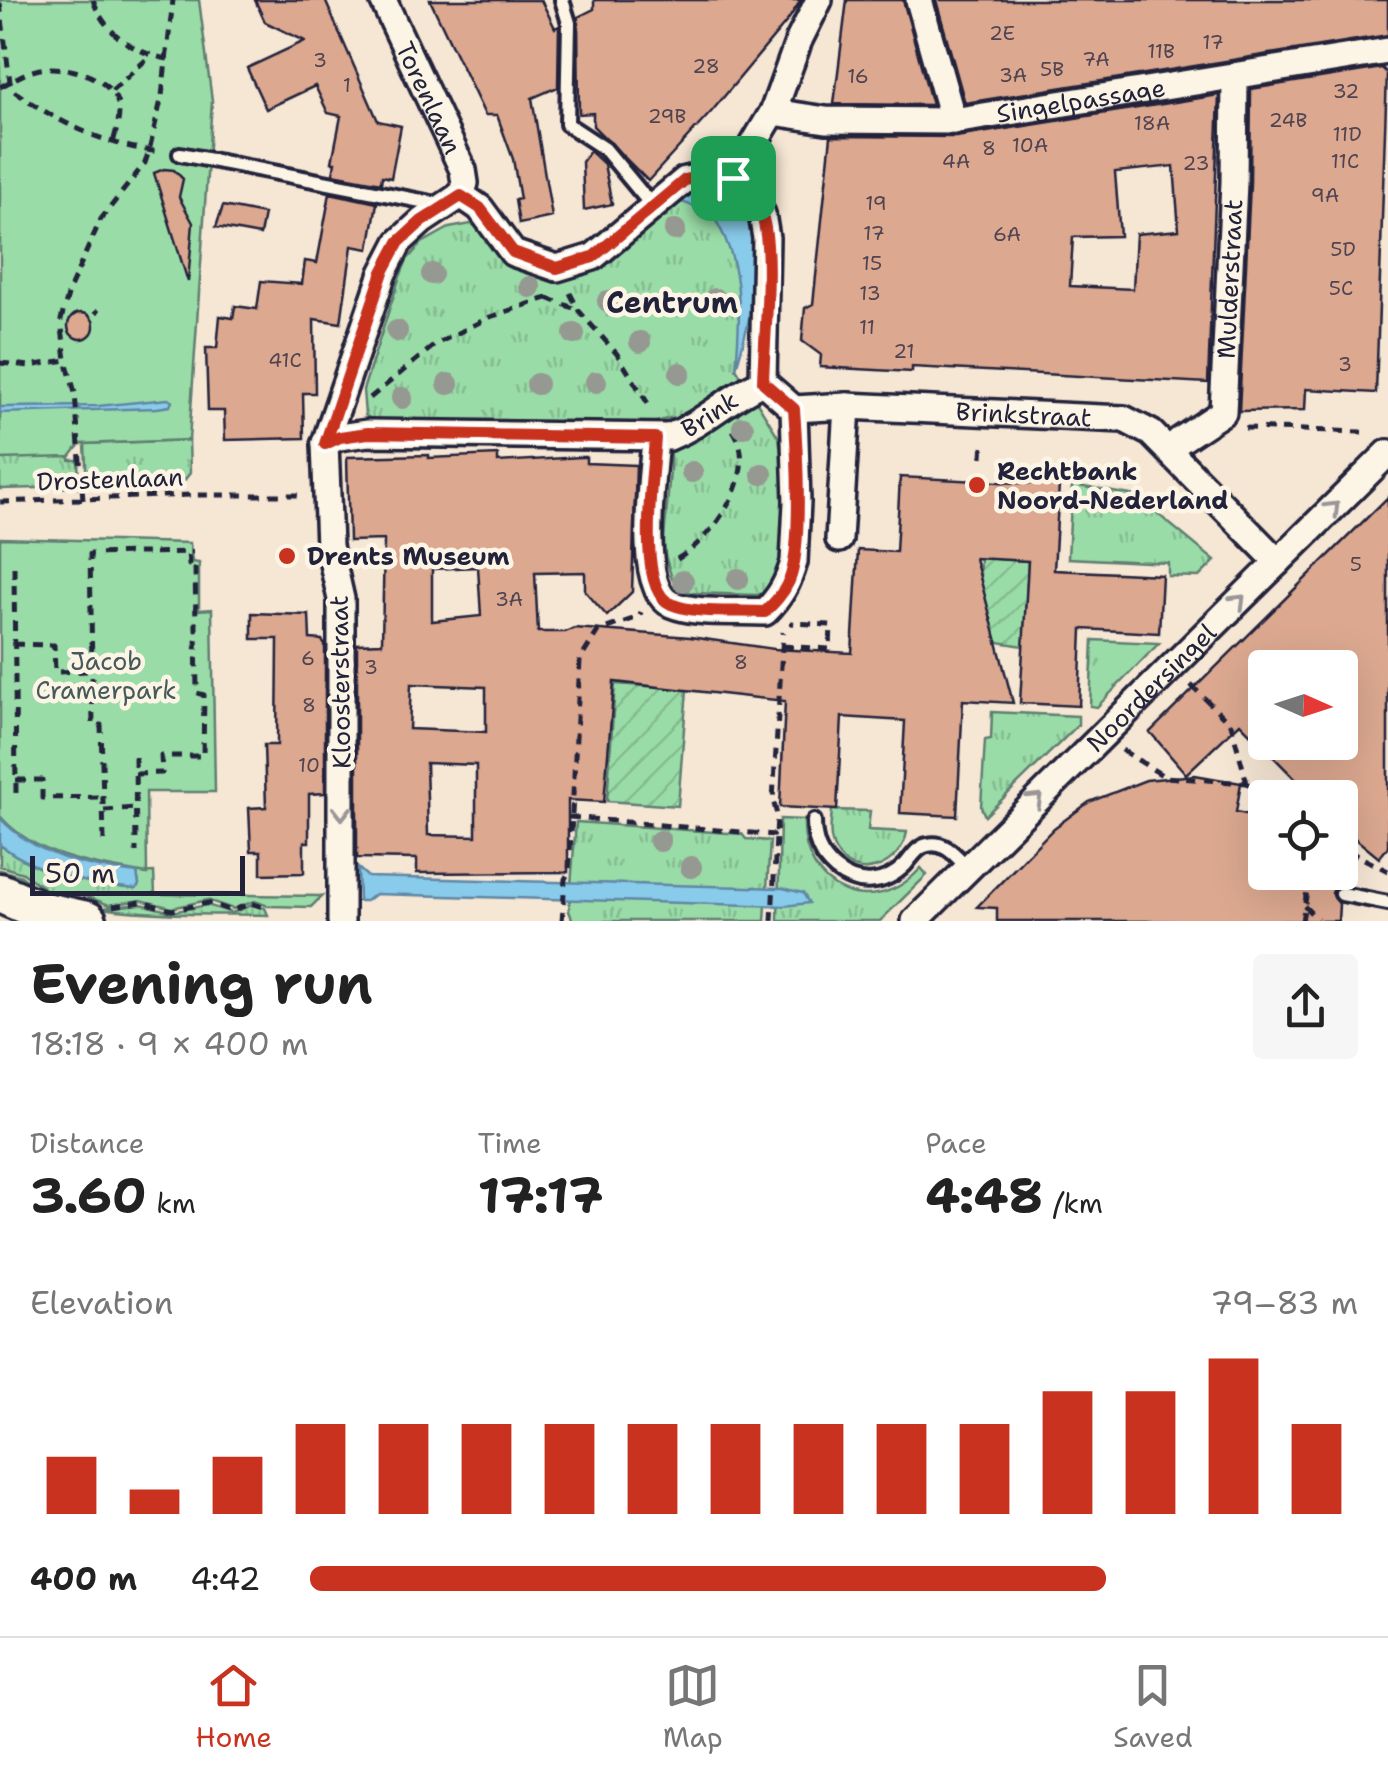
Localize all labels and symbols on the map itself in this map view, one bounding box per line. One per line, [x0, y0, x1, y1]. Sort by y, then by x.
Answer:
house number: 2E [989, 20, 1015, 46]
house number: 17 [1202, 29, 1224, 55]
street label: Torenlaan [388, 36, 470, 160]
house number: 11B [1147, 38, 1175, 64]
house number: 7A [1082, 46, 1110, 72]
house number: 3 [313, 47, 327, 73]
house number: 28 [692, 53, 720, 79]
house number: 5B [1040, 56, 1064, 82]
house number: 3A [999, 62, 1027, 88]
house number: 16 [847, 63, 869, 89]
street label: Singelpassage [994, 70, 1168, 131]
house number: 1 [343, 72, 351, 98]
house number: 32 [1333, 78, 1359, 104]
house number: 29B [648, 103, 686, 129]
house number: 24B [1269, 107, 1307, 133]
house number: 18A [1134, 110, 1170, 136]
house number: 11D [1332, 121, 1362, 147]
house number: 10A [1012, 132, 1048, 158]
house number: 8 [982, 135, 996, 161]
pin [691, 136, 776, 221]
house number: 4A [942, 148, 970, 174]
house number: 11C [1331, 148, 1359, 174]
house number: 23 [1183, 150, 1209, 176]
house number: 9A [1311, 182, 1339, 208]
house number: 19 [865, 190, 887, 216]
street label: Mulderstraat [1209, 198, 1250, 360]
house number: 17 [863, 220, 885, 246]
house number: 6A [993, 221, 1021, 247]
house number: 5D [1330, 236, 1356, 262]
house number: 15 [862, 250, 882, 276]
house number: 5C [1329, 275, 1353, 301]
house number: 13 [859, 280, 881, 306]
district label: Centrum [606, 282, 738, 323]
house number: 11 [859, 314, 875, 340]
house number: 21 [893, 338, 915, 364]
house number: 41C [268, 347, 302, 373]
house number: 3 [1338, 351, 1352, 377]
street label: Brink [675, 383, 745, 446]
street label: Brinkstraat [955, 394, 1092, 434]
place label: Rechtbank Noord-Nederland [997, 454, 1229, 517]
street label: Drostenlaan [36, 459, 184, 499]
marker: Rechtbank Noord-Nederland [966, 474, 988, 496]
one-way arrow [1321, 501, 1339, 519]
place label: Drents Museum [307, 539, 510, 573]
marker: Drents Museum [276, 545, 298, 567]
house number: 5 [1350, 551, 1362, 577]
house number: 3A [495, 586, 523, 612]
one-way arrow [1227, 594, 1245, 612]
street label: Kloosterstraat [321, 595, 359, 769]
street label: Noordersingel [1079, 615, 1224, 759]
park label: Jacob Cramerpark [35, 644, 177, 707]
house number: 6 [301, 645, 315, 671]
house number: 8 [734, 649, 748, 675]
north arrow [1248, 650, 1358, 760]
house number: 3 [364, 654, 378, 680]
house number: 8 [302, 692, 316, 718]
house number: 10 [298, 752, 320, 778]
one-way arrow [1025, 793, 1043, 811]
one-way arrow [331, 806, 353, 821]
scale bar [30, 851, 245, 896]

